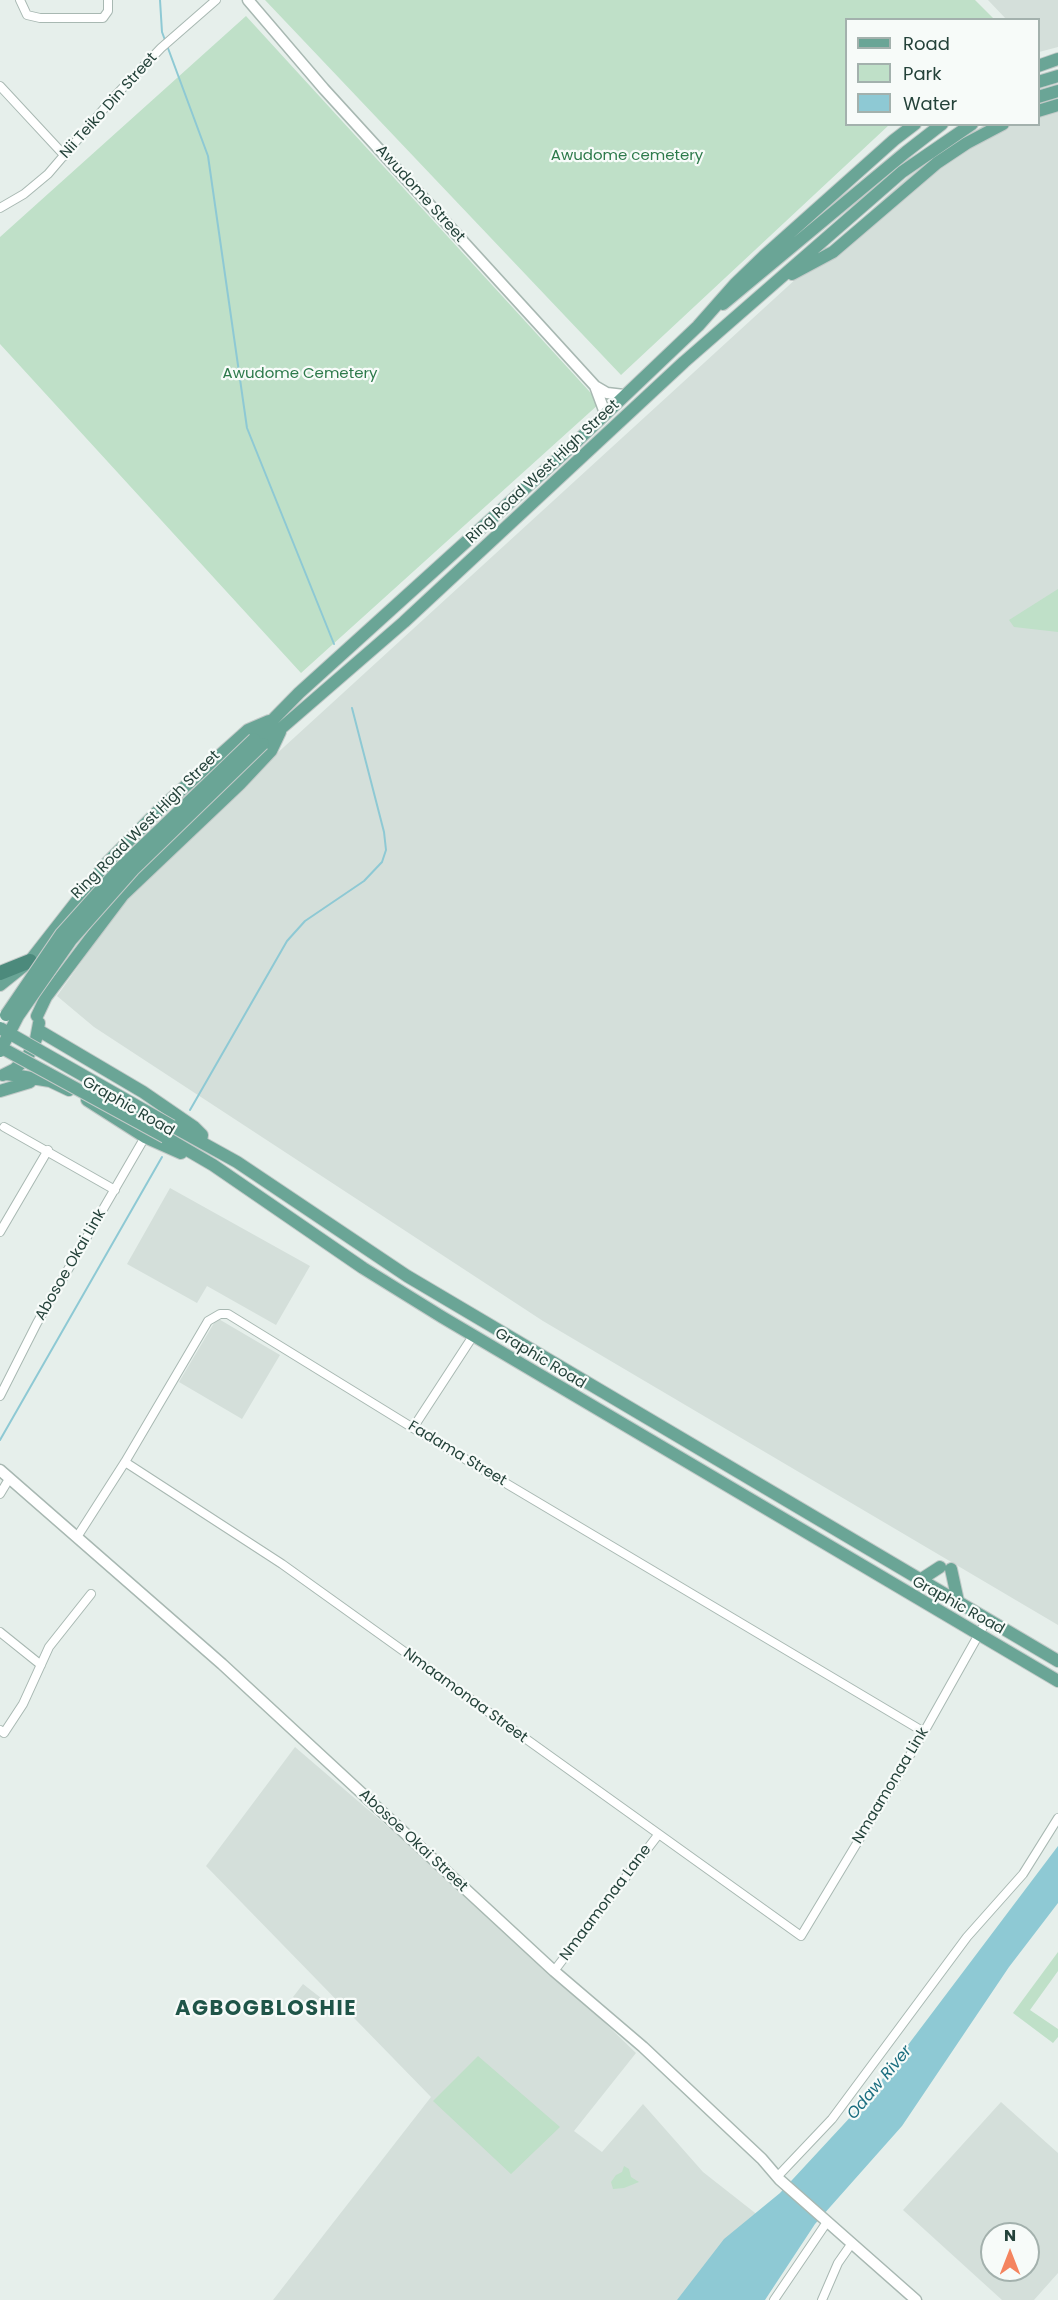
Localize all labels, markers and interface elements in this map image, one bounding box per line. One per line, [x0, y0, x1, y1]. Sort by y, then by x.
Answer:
legend [845, 18, 1040, 126]
text: Road [903, 31, 950, 56]
street label: Nii Teiko Din Street [57, 49, 161, 163]
text: Park [903, 61, 942, 86]
text: Water [903, 91, 957, 116]
street label: Awudome Street [372, 142, 468, 246]
park label: Awudome cemetery [551, 147, 703, 165]
park label: Awudome Cemetery [223, 365, 377, 383]
street label: Ring Road West High Street [463, 396, 623, 548]
street label: Ring Road West High Street [68, 747, 224, 903]
street label: Graphic Road [79, 1073, 177, 1141]
street label: Abosoe Okai Link [32, 1206, 110, 1324]
street label: Graphic Road [491, 1325, 589, 1393]
street label: Fadama Street [405, 1418, 509, 1490]
street label: Graphic Road [909, 1573, 1007, 1639]
street label: Nmaamonaa Street [399, 1645, 531, 1747]
street label: Nmaamonaa Link [849, 1724, 933, 1848]
street label: Abosoe Okai Street [355, 1786, 471, 1896]
street label: Nmaamonaa Lane [556, 1841, 656, 1965]
district label: AGBOGBLOSHIE [175, 1997, 357, 2023]
water label: Odaw River [844, 2042, 916, 2124]
north arrow [980, 2222, 1040, 2282]
text: N [1004, 2224, 1016, 2247]

